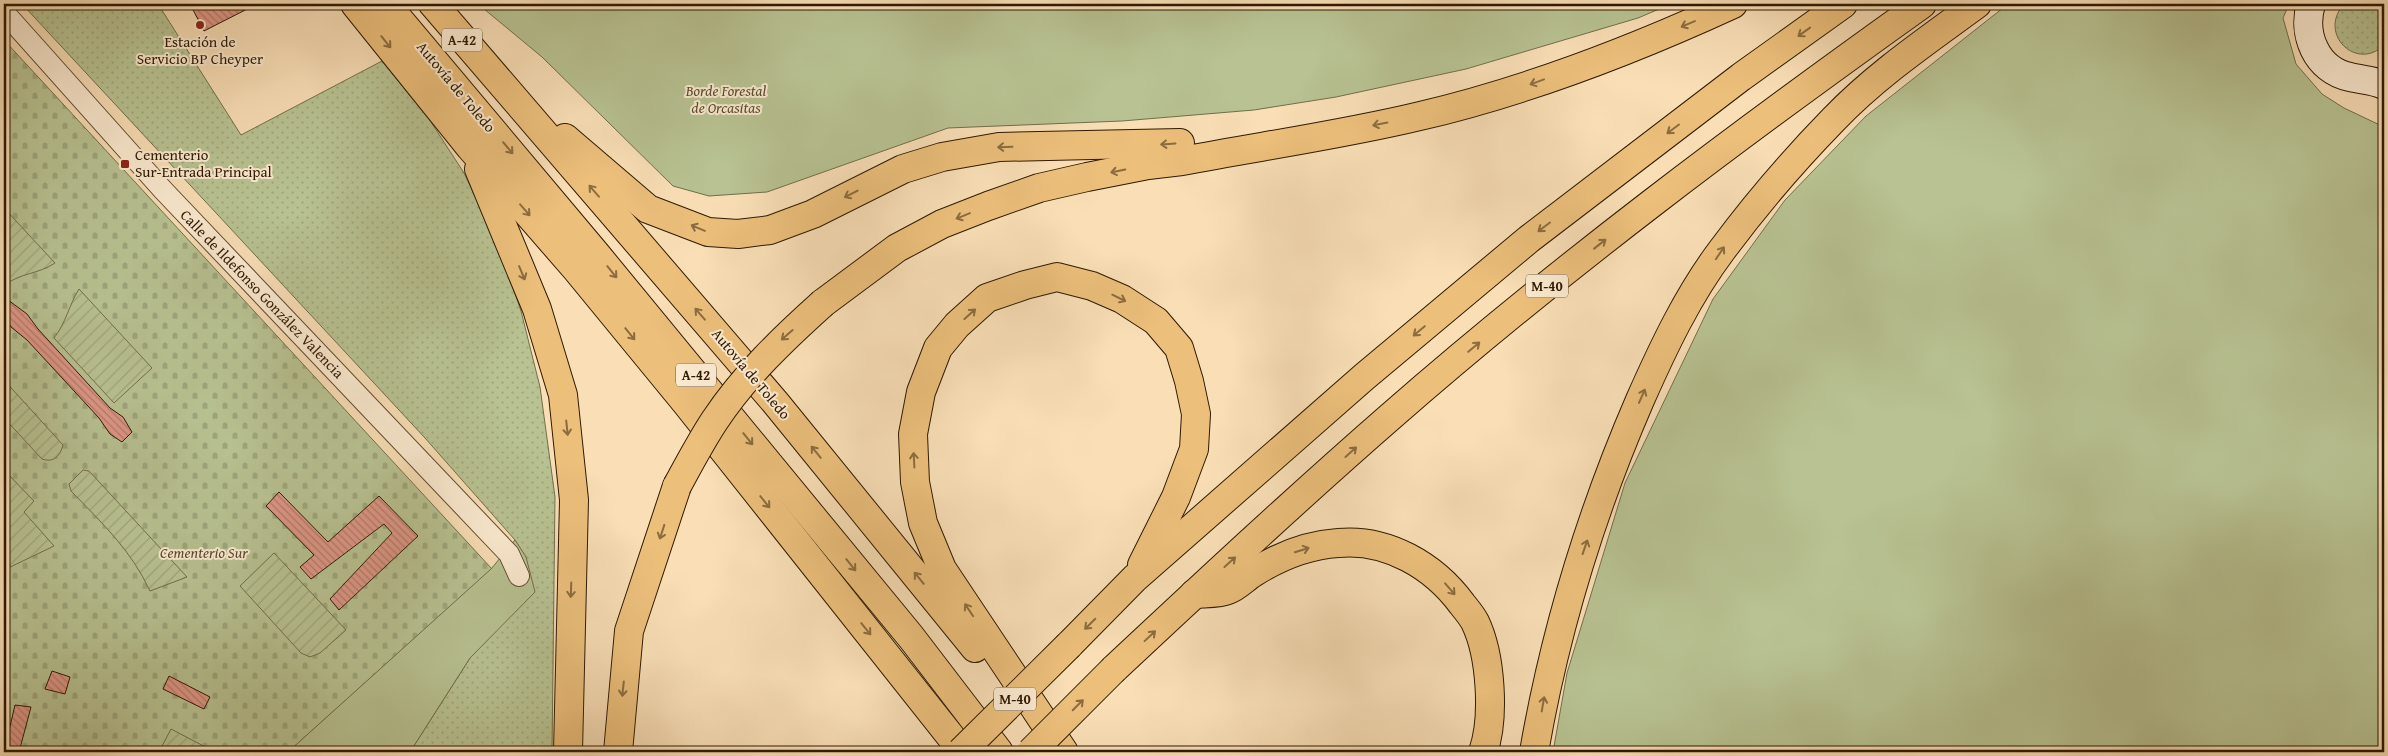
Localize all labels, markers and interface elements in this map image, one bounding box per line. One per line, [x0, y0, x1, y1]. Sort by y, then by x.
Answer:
marker: Estación de Servicio BP Cheyper [194, 19, 206, 31]
one-way arrow [1681, 19, 1696, 29]
one-way arrow [1797, 27, 1811, 37]
road number: A-42 [442, 28, 482, 52]
place label: Estación de Servicio BP Cheyper [137, 31, 263, 69]
one-way arrow [381, 35, 392, 48]
street label: Autovía de Toledo [412, 37, 501, 137]
one-way arrow [1529, 78, 1545, 87]
park label: Borde Forestal de Orcasitas [685, 80, 766, 118]
one-way arrow [1372, 120, 1388, 129]
one-way arrow [1667, 123, 1680, 134]
one-way arrow [1160, 140, 1176, 149]
one-way arrow [502, 141, 513, 154]
one-way arrow [998, 143, 1014, 152]
place label: Cementerio Sur-Entrada Principal [135, 144, 272, 182]
marker: Cementerio Sur-Entrada Principal [119, 158, 131, 170]
one-way arrow [1111, 167, 1127, 176]
one-way arrow [588, 185, 600, 198]
one-way arrow [844, 190, 859, 199]
one-way arrow [519, 203, 530, 216]
street label: Calle de Ildefonso González Valencia [176, 205, 349, 383]
one-way arrow [955, 212, 971, 221]
one-way arrow [1538, 222, 1551, 233]
one-way arrow [691, 223, 706, 232]
one-way arrow [1593, 239, 1606, 250]
one-way arrow [1715, 247, 1725, 261]
one-way arrow [518, 265, 528, 280]
one-way arrow [606, 266, 617, 279]
road number: M-40 [1526, 274, 1568, 298]
one-way arrow [1111, 294, 1126, 303]
one-way arrow [694, 308, 706, 321]
one-way arrow [963, 308, 976, 320]
street label: Autovía de Toledo [707, 324, 796, 424]
one-way arrow [1413, 326, 1426, 337]
one-way arrow [624, 327, 635, 340]
one-way arrow [780, 330, 793, 341]
one-way arrow [1467, 341, 1480, 352]
road number: A-42 [676, 364, 716, 386]
one-way arrow [1638, 389, 1648, 404]
one-way arrow [562, 420, 572, 436]
one-way arrow [742, 432, 753, 445]
one-way arrow [810, 446, 821, 459]
one-way arrow [1344, 447, 1357, 458]
one-way arrow [910, 452, 919, 468]
one-way arrow [759, 495, 770, 508]
one-way arrow [656, 524, 666, 540]
one-way arrow [1580, 540, 1590, 556]
park label: Cementerio Sur [160, 542, 248, 563]
one-way arrow [1294, 545, 1310, 555]
one-way arrow [1224, 556, 1237, 568]
one-way arrow [845, 558, 856, 571]
one-way arrow [913, 572, 924, 585]
one-way arrow [566, 582, 576, 598]
one-way arrow [1444, 582, 1455, 595]
one-way arrow [964, 603, 974, 617]
one-way arrow [1084, 617, 1096, 630]
one-way arrow [860, 622, 871, 635]
one-way arrow [1144, 630, 1156, 642]
one-way arrow [619, 681, 628, 697]
road number: M-40 [994, 688, 1036, 711]
one-way arrow [1538, 697, 1548, 713]
one-way arrow [1072, 699, 1084, 712]

